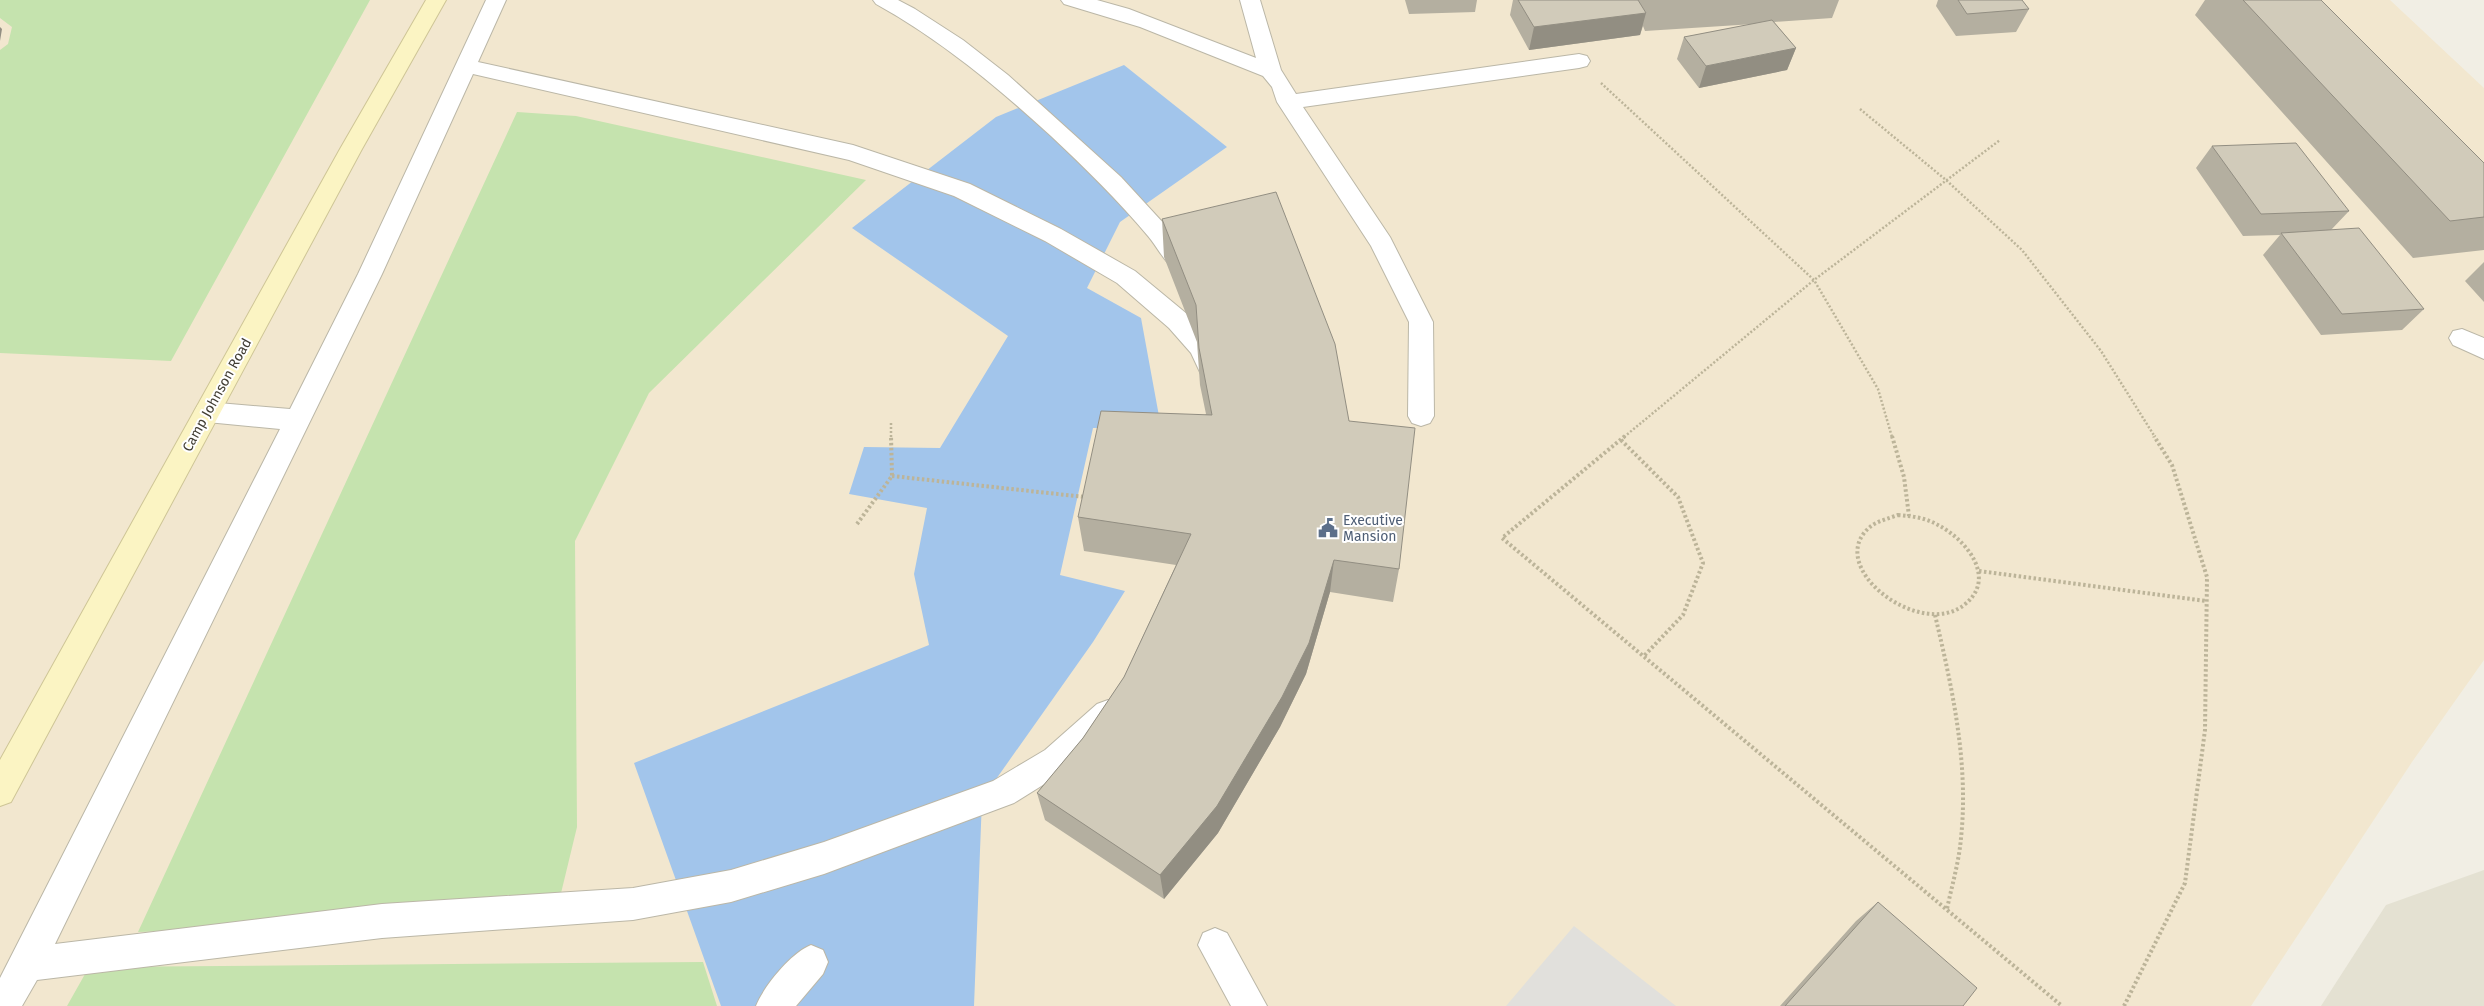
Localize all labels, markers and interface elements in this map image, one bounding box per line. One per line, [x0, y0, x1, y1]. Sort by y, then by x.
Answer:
street label: Camp Johnson Road [179, 335, 255, 455]
place label: Executive Mansion [1343, 512, 1403, 545]
public building icon: Executive Mansion [1317, 517, 1339, 539]

